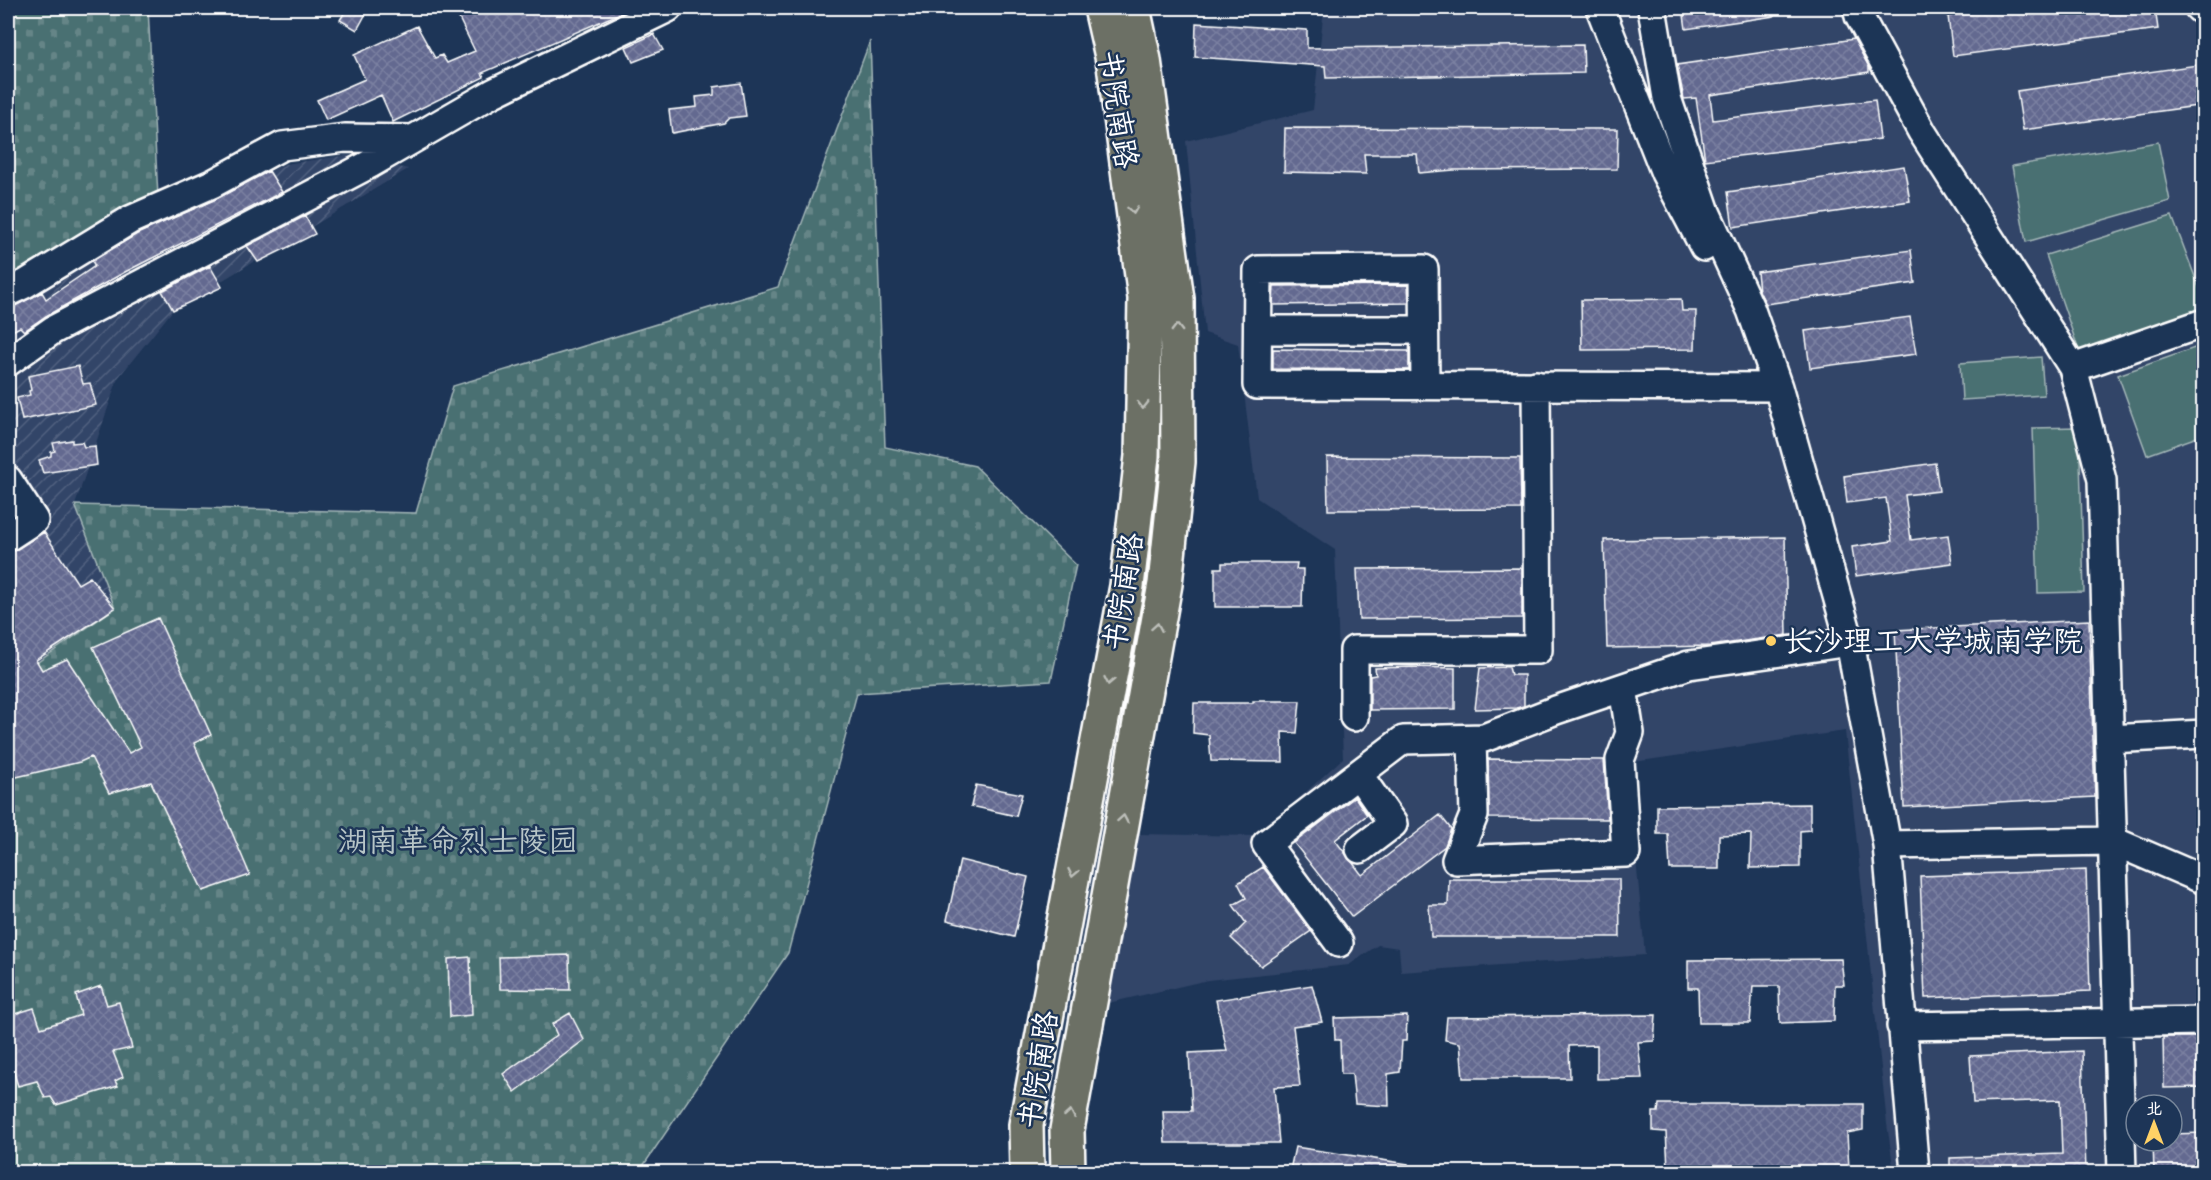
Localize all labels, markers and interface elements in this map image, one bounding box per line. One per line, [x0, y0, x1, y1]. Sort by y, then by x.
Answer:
street label: 书院南路 [1090, 47, 1146, 171]
one-way arrow [1126, 206, 1139, 215]
one-way arrow [1171, 324, 1183, 333]
one-way arrow [1137, 400, 1149, 409]
street label: 书院南路 [1095, 530, 1151, 654]
one-way arrow [1150, 622, 1163, 632]
place label: 长沙理工大学城南学院 [1783, 622, 2083, 660]
marker: 长沙理工大学城南学院 [1764, 634, 1778, 648]
one-way arrow [1103, 676, 1116, 686]
one-way arrow [1116, 814, 1129, 824]
park label: 湖南革命烈士陵园 [338, 822, 578, 860]
one-way arrow [1067, 867, 1080, 877]
street label: 书院南路 [1010, 1008, 1066, 1132]
north arrow [2124, 1093, 2184, 1153]
text: 北 [2146, 1099, 2162, 1119]
one-way arrow [1063, 1110, 1076, 1120]

